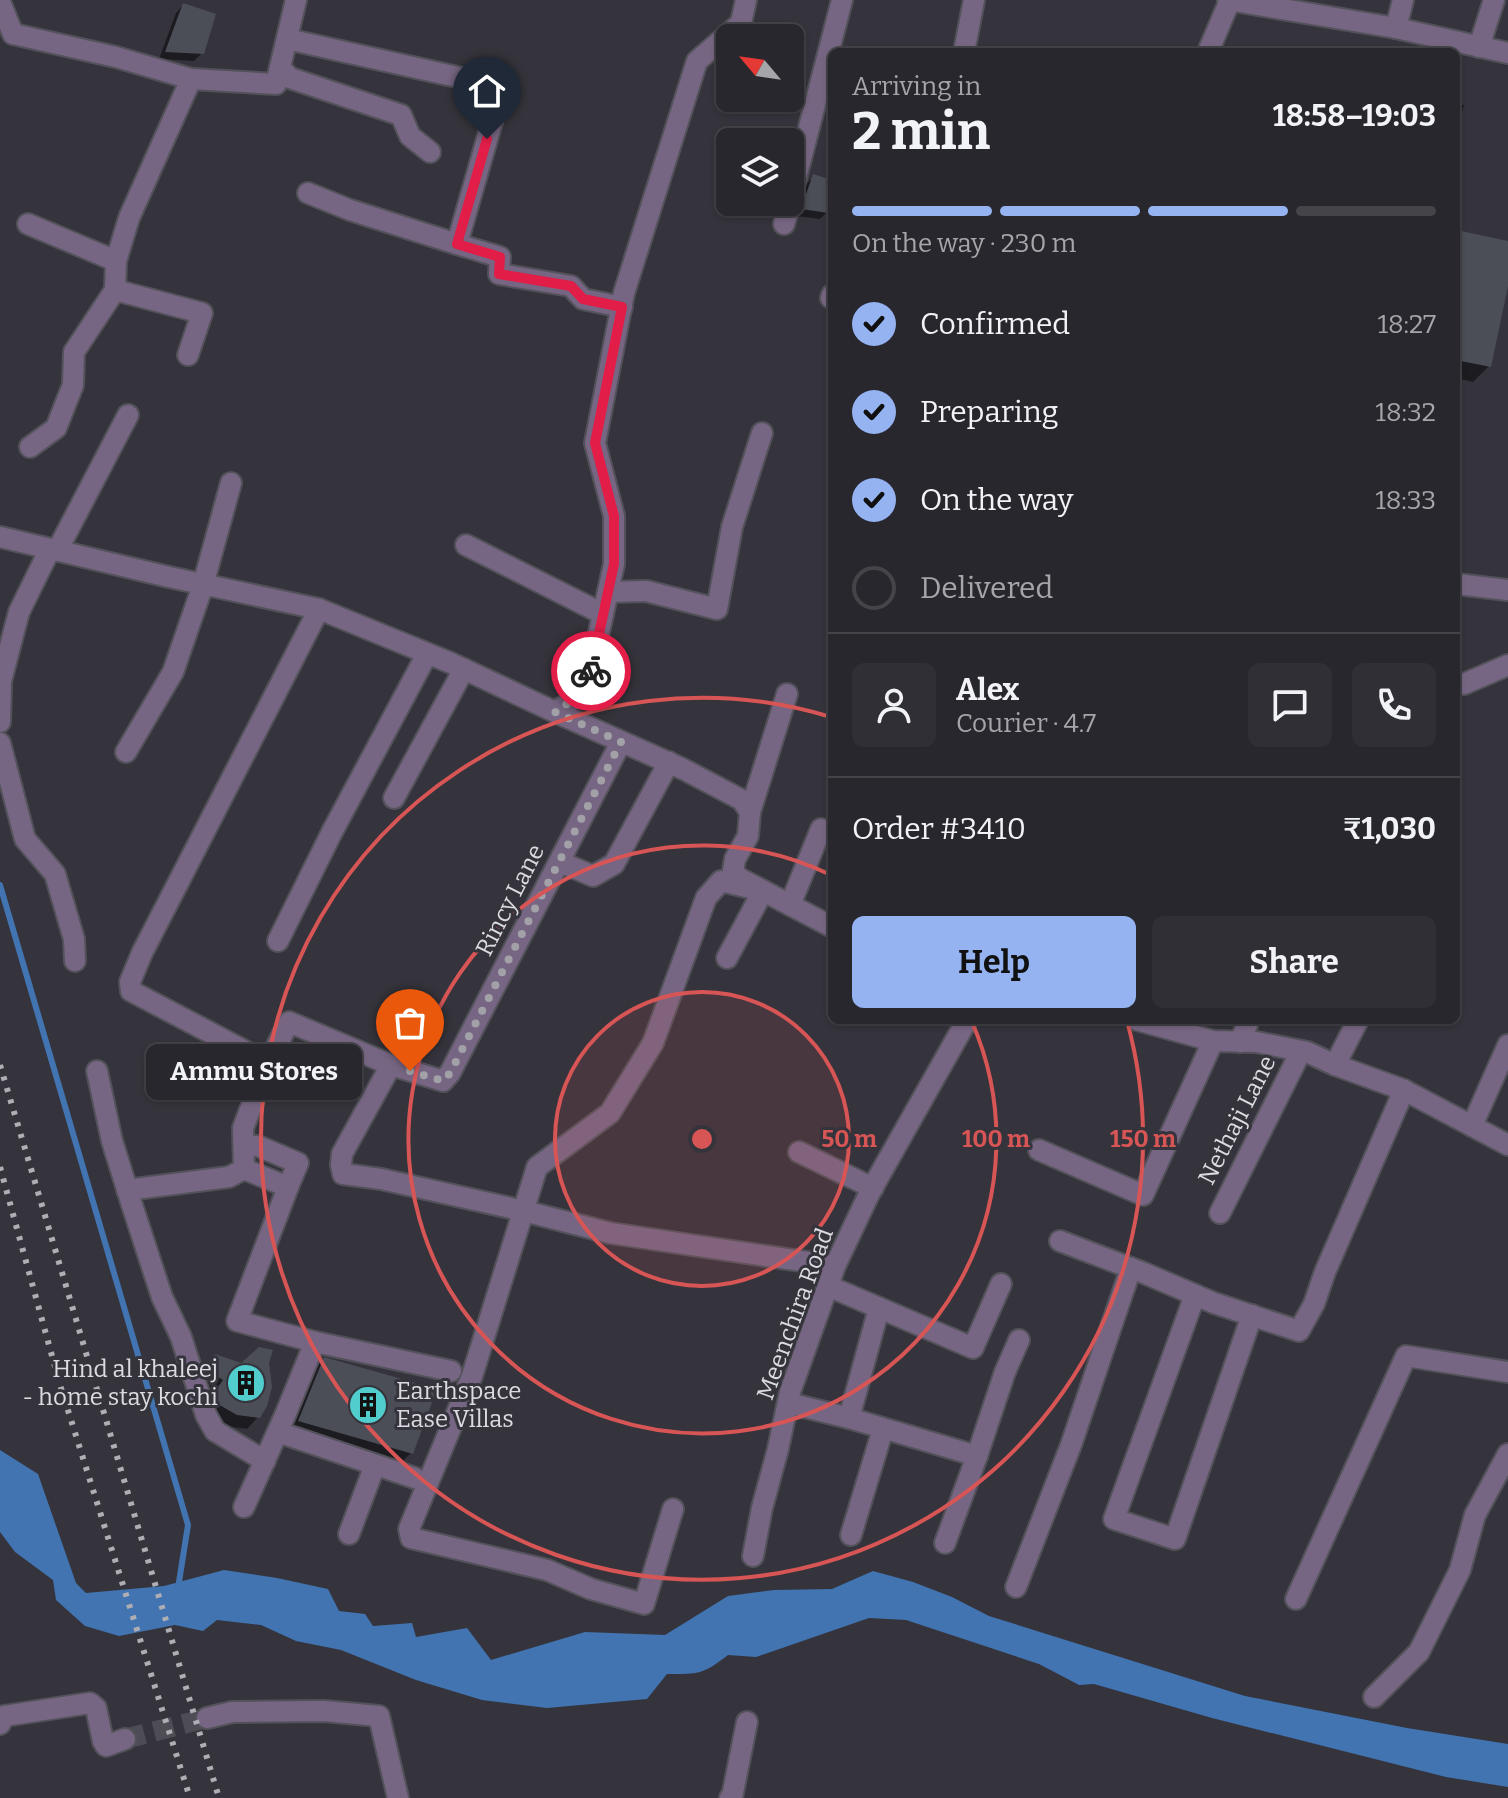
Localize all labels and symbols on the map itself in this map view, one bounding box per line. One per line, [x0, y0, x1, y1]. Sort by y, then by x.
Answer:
north arrow [716, 24, 804, 112]
pin [453, 57, 521, 139]
courier [551, 631, 631, 711]
street label: Rincy Lane [470, 839, 550, 961]
pin [376, 989, 444, 1071]
callout: Ammu Stores [146, 1043, 362, 1099]
street label: Nethaji Lane [1192, 1051, 1282, 1189]
centre of rings [688, 1125, 716, 1153]
text: 50 m [821, 1125, 877, 1153]
text: 100 m [962, 1125, 1030, 1153]
text: 150 m [1110, 1125, 1176, 1153]
street label: Meenchira Road [751, 1224, 839, 1404]
place label: Hind al khaleej - home stay kochi [22, 1355, 218, 1411]
building icon: Hind al khaleej - home stay kochi [225, 1362, 267, 1404]
place label: Earthspace Ease Villas [396, 1377, 521, 1433]
building icon: Earthspace Ease Villas [347, 1384, 389, 1426]

